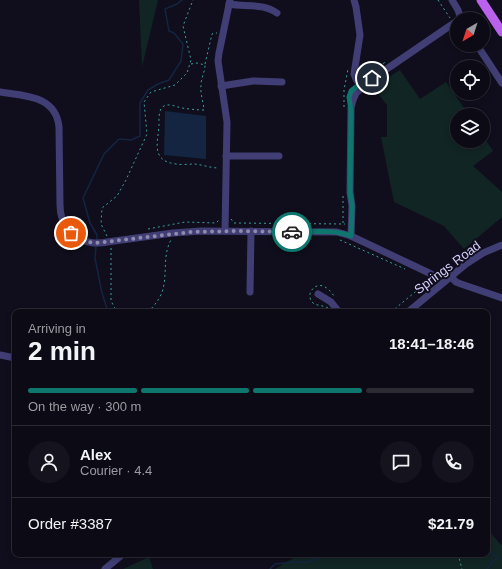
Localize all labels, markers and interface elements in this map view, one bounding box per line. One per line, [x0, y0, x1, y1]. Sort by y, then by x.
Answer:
north arrow [450, 12, 490, 52]
map controls [450, 12, 490, 148]
button: locate [450, 60, 490, 100]
pin [355, 61, 389, 95]
icon: home [361, 67, 383, 89]
button: layers [450, 108, 490, 148]
courier [272, 212, 312, 252]
pin [54, 216, 88, 250]
icon: car [281, 221, 303, 243]
icon: bag [60, 222, 82, 244]
street label: Springs Road [411, 238, 483, 297]
text: Arriving in [28, 321, 86, 336]
text: 18:41–18:46 [389, 335, 474, 352]
text: 2 min [28, 336, 96, 366]
text: On the way · 300 m [28, 399, 141, 414]
button: person [28, 441, 70, 483]
button: chat [380, 441, 422, 483]
button: phone [432, 441, 474, 483]
text: Alex [80, 446, 112, 463]
text: Courier · 4.4 [80, 463, 152, 478]
text: Order #3387 [28, 515, 112, 532]
text: $21.79 [428, 515, 474, 532]

